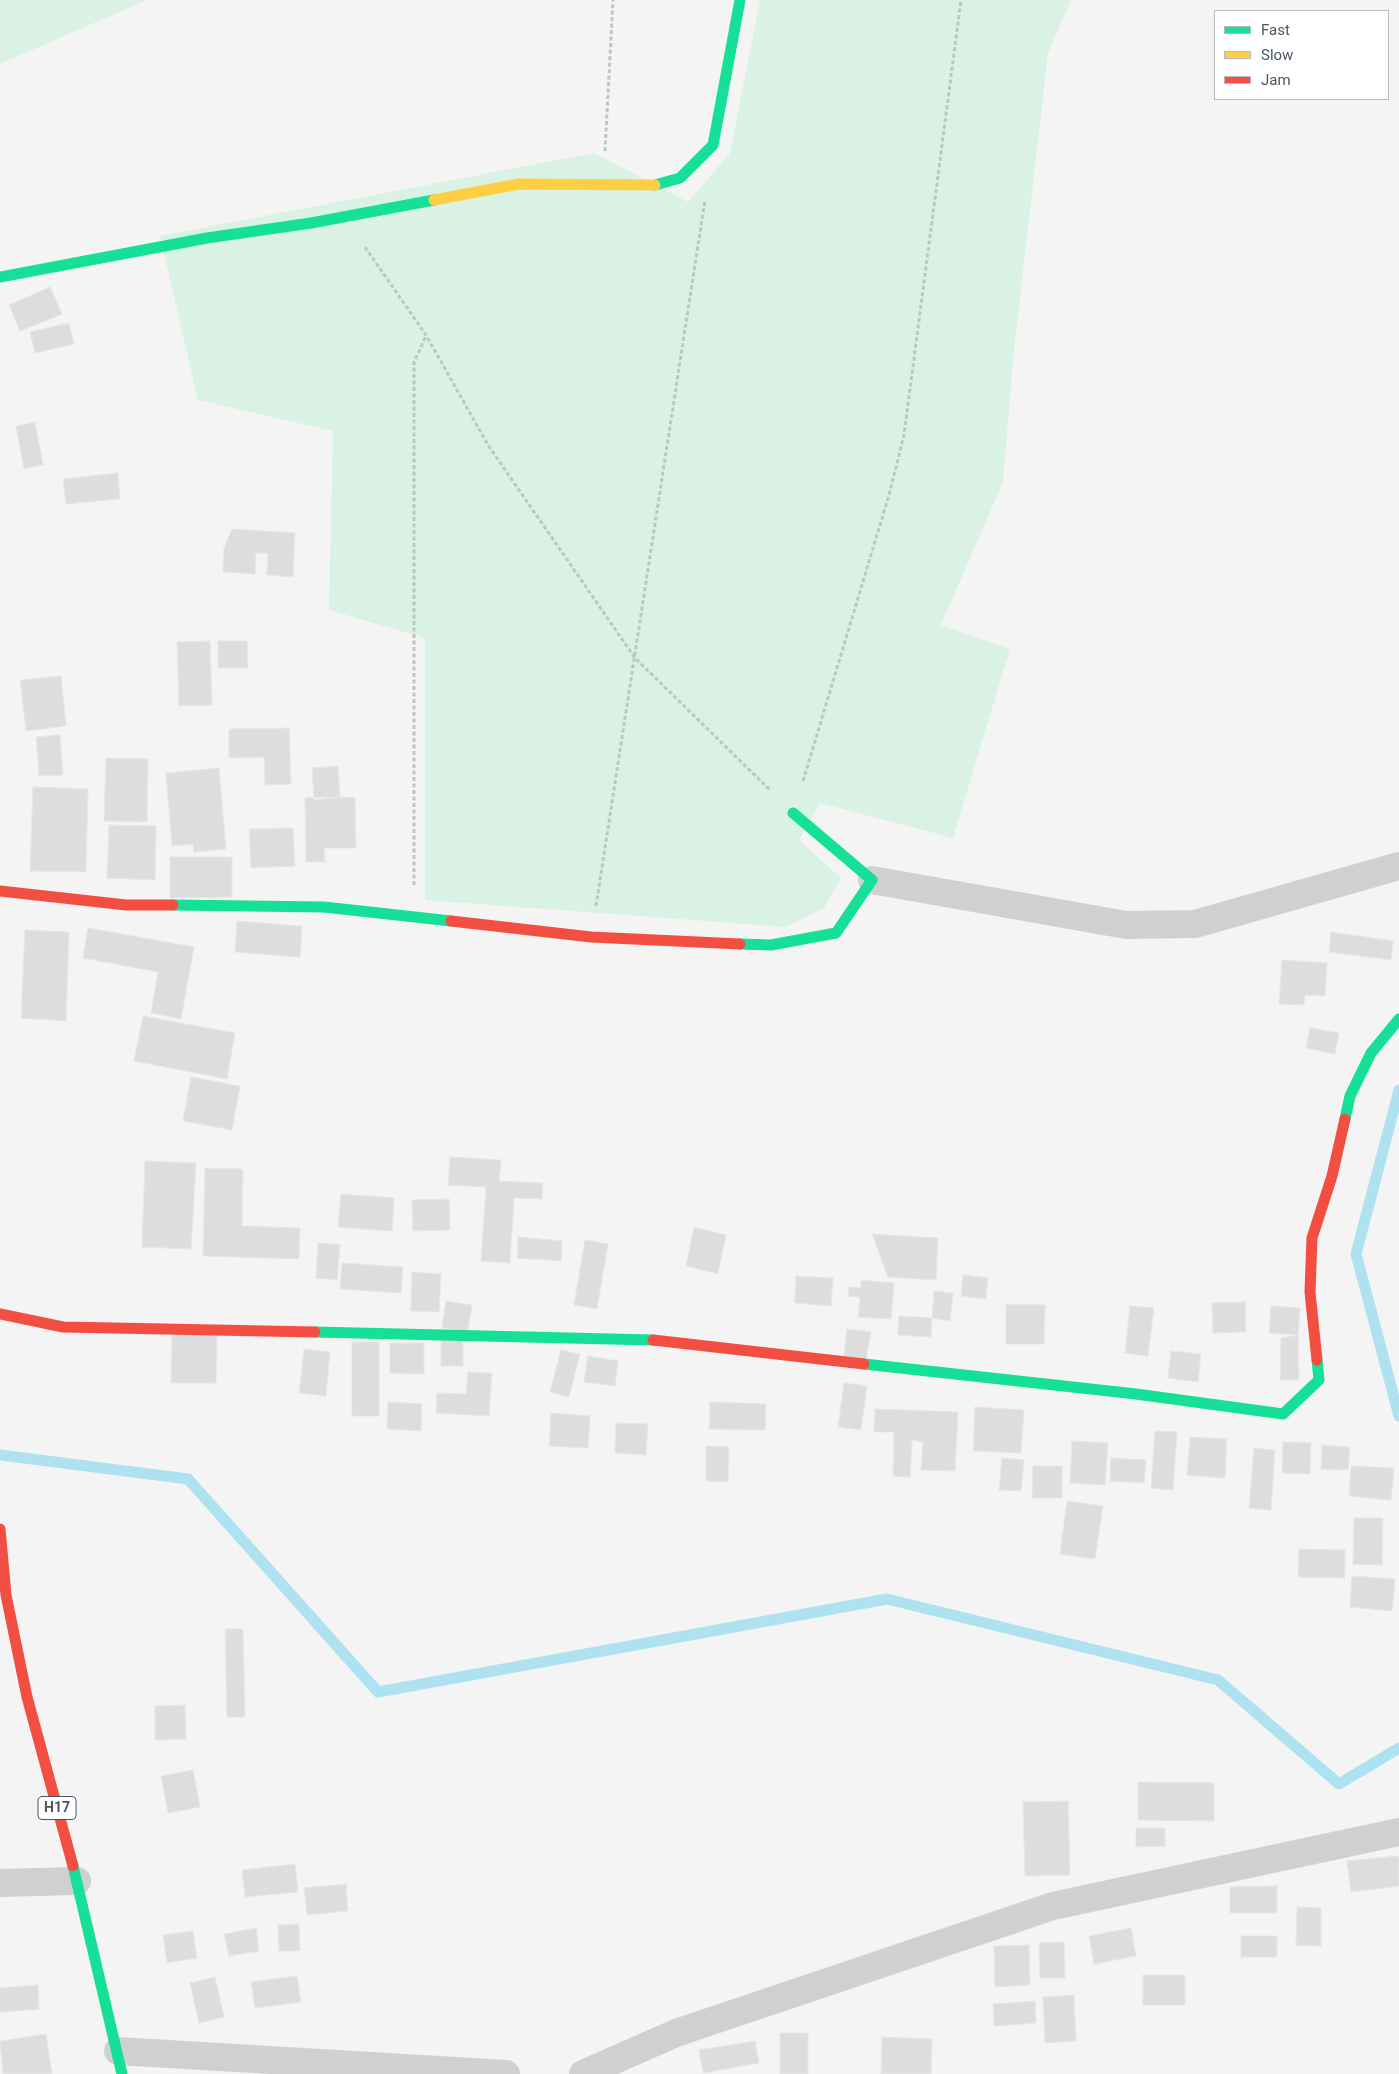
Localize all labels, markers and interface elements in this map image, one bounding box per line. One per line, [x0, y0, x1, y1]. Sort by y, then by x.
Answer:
legend [1214, 10, 1389, 100]
text: Fast [1261, 21, 1290, 39]
text: Slow [1261, 46, 1293, 64]
text: Jam [1261, 71, 1291, 89]
road number: H17 [38, 1796, 76, 1820]

